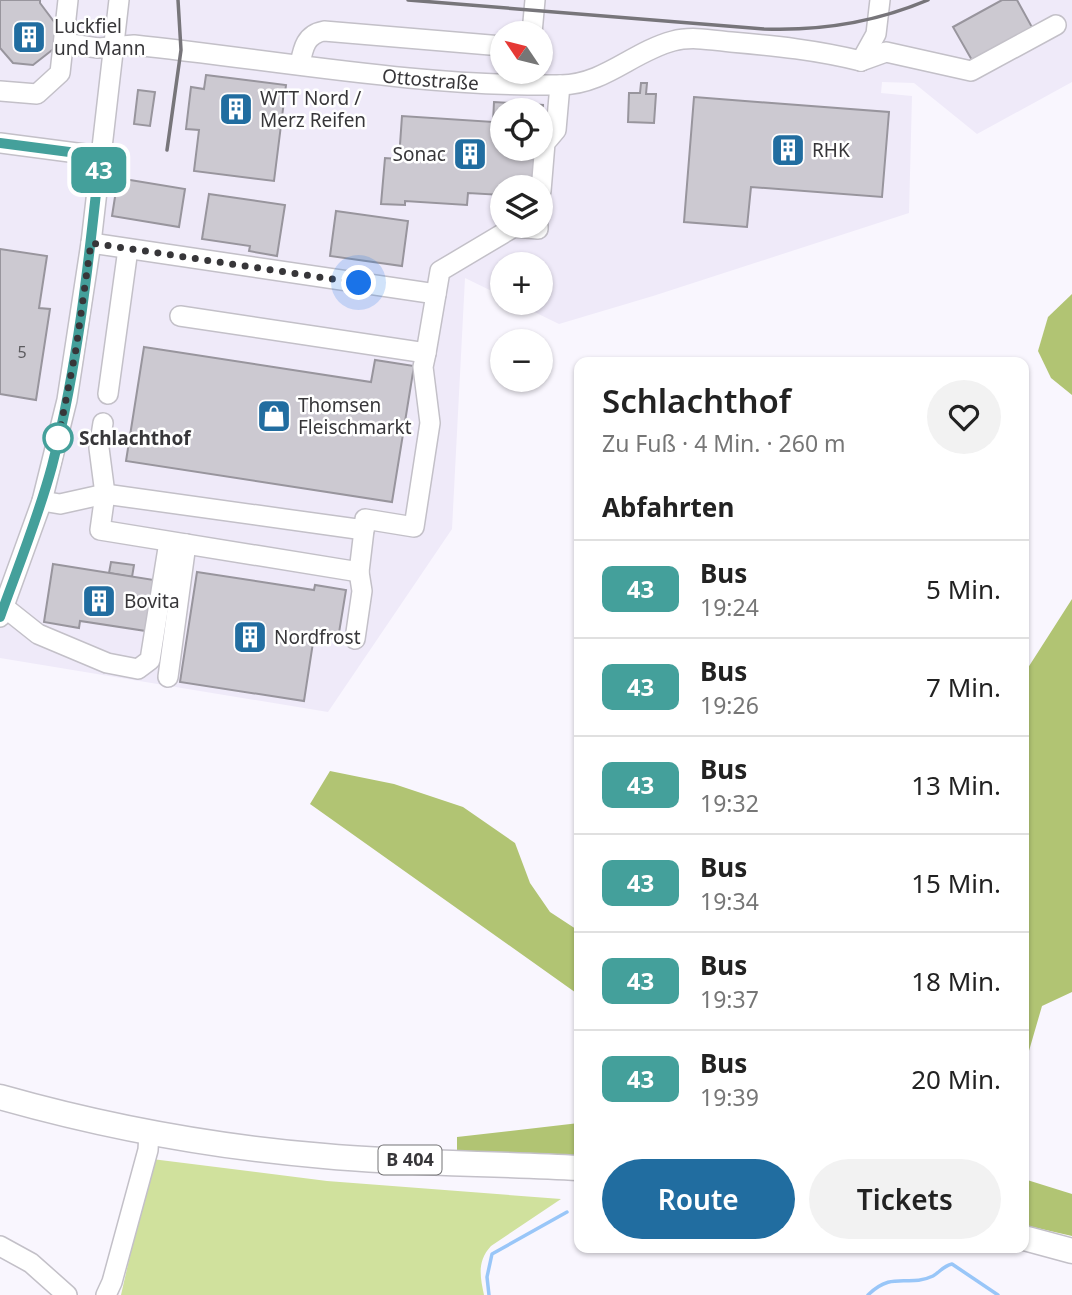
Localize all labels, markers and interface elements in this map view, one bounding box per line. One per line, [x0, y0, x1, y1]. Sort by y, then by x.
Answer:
place label: Luckfiel und Mann [54, 13, 146, 61]
building icon: Luckfiel und Mann [10, 18, 48, 56]
north arrow [490, 21, 553, 84]
map controls [490, 21, 553, 392]
street label: Ottostraße [381, 62, 480, 96]
place label: WTT Nord / Merz Reifen [260, 85, 366, 133]
building icon: WTT Nord / Merz Reifen [217, 90, 255, 128]
button: locate [490, 98, 553, 161]
building icon: RHK [769, 131, 807, 169]
building icon: Sonac [451, 135, 489, 173]
place label: RHK [812, 137, 850, 163]
place label: Sonac [393, 141, 446, 167]
line badge: 43 [68, 147, 130, 193]
text: 43 [85, 153, 113, 186]
button: layers [490, 175, 553, 238]
button: + [490, 252, 553, 315]
your location [341, 265, 376, 300]
button: − [490, 329, 553, 392]
house number: 5 [17, 341, 27, 363]
text: Schlachthof [602, 378, 791, 423]
button: heart [927, 380, 1001, 454]
place label: Thomsen Fleischmarkt [298, 392, 412, 440]
shop icon: Thomsen Fleischmarkt [255, 397, 293, 435]
marker: Schlachthof [43, 423, 73, 453]
place label: Schlachthof [79, 425, 192, 451]
text: Zu Fuß · 4 Min. · 260 m [602, 427, 846, 459]
text: Abfahrten [602, 489, 734, 525]
text: Bus [700, 555, 747, 591]
text: 5 Min. [926, 571, 1001, 607]
text: 43 [627, 572, 654, 605]
building icon: Bovita [80, 582, 118, 620]
place label: Bovita [124, 588, 180, 614]
text: 19:24 [700, 591, 759, 623]
building icon: Nordfrost [231, 618, 269, 656]
place label: Nordfrost [274, 624, 361, 650]
text: Bus [700, 653, 747, 689]
text: 7 Min. [926, 669, 1001, 705]
text: 43 [627, 670, 654, 703]
text: 19:26 [700, 689, 759, 721]
text: Bus [700, 751, 747, 787]
text: 13 Min. [911, 767, 1001, 803]
text: 43 [627, 768, 654, 801]
text: 19:32 [700, 787, 759, 819]
text: Bus [700, 849, 747, 885]
text: 15 Min. [911, 865, 1001, 901]
text: 43 [627, 866, 654, 899]
text: 19:34 [700, 885, 759, 917]
text: Bus [700, 947, 747, 983]
text: 18 Min. [911, 963, 1001, 999]
text: 43 [627, 964, 654, 997]
text: 19:37 [700, 983, 759, 1015]
text: Bus [700, 1045, 747, 1081]
text: 20 Min. [911, 1061, 1001, 1097]
text: 43 [627, 1062, 654, 1095]
text: 19:39 [700, 1081, 759, 1113]
road number: B 404 [378, 1146, 442, 1175]
button: Route [602, 1159, 795, 1239]
button: Tickets [809, 1159, 1001, 1239]

